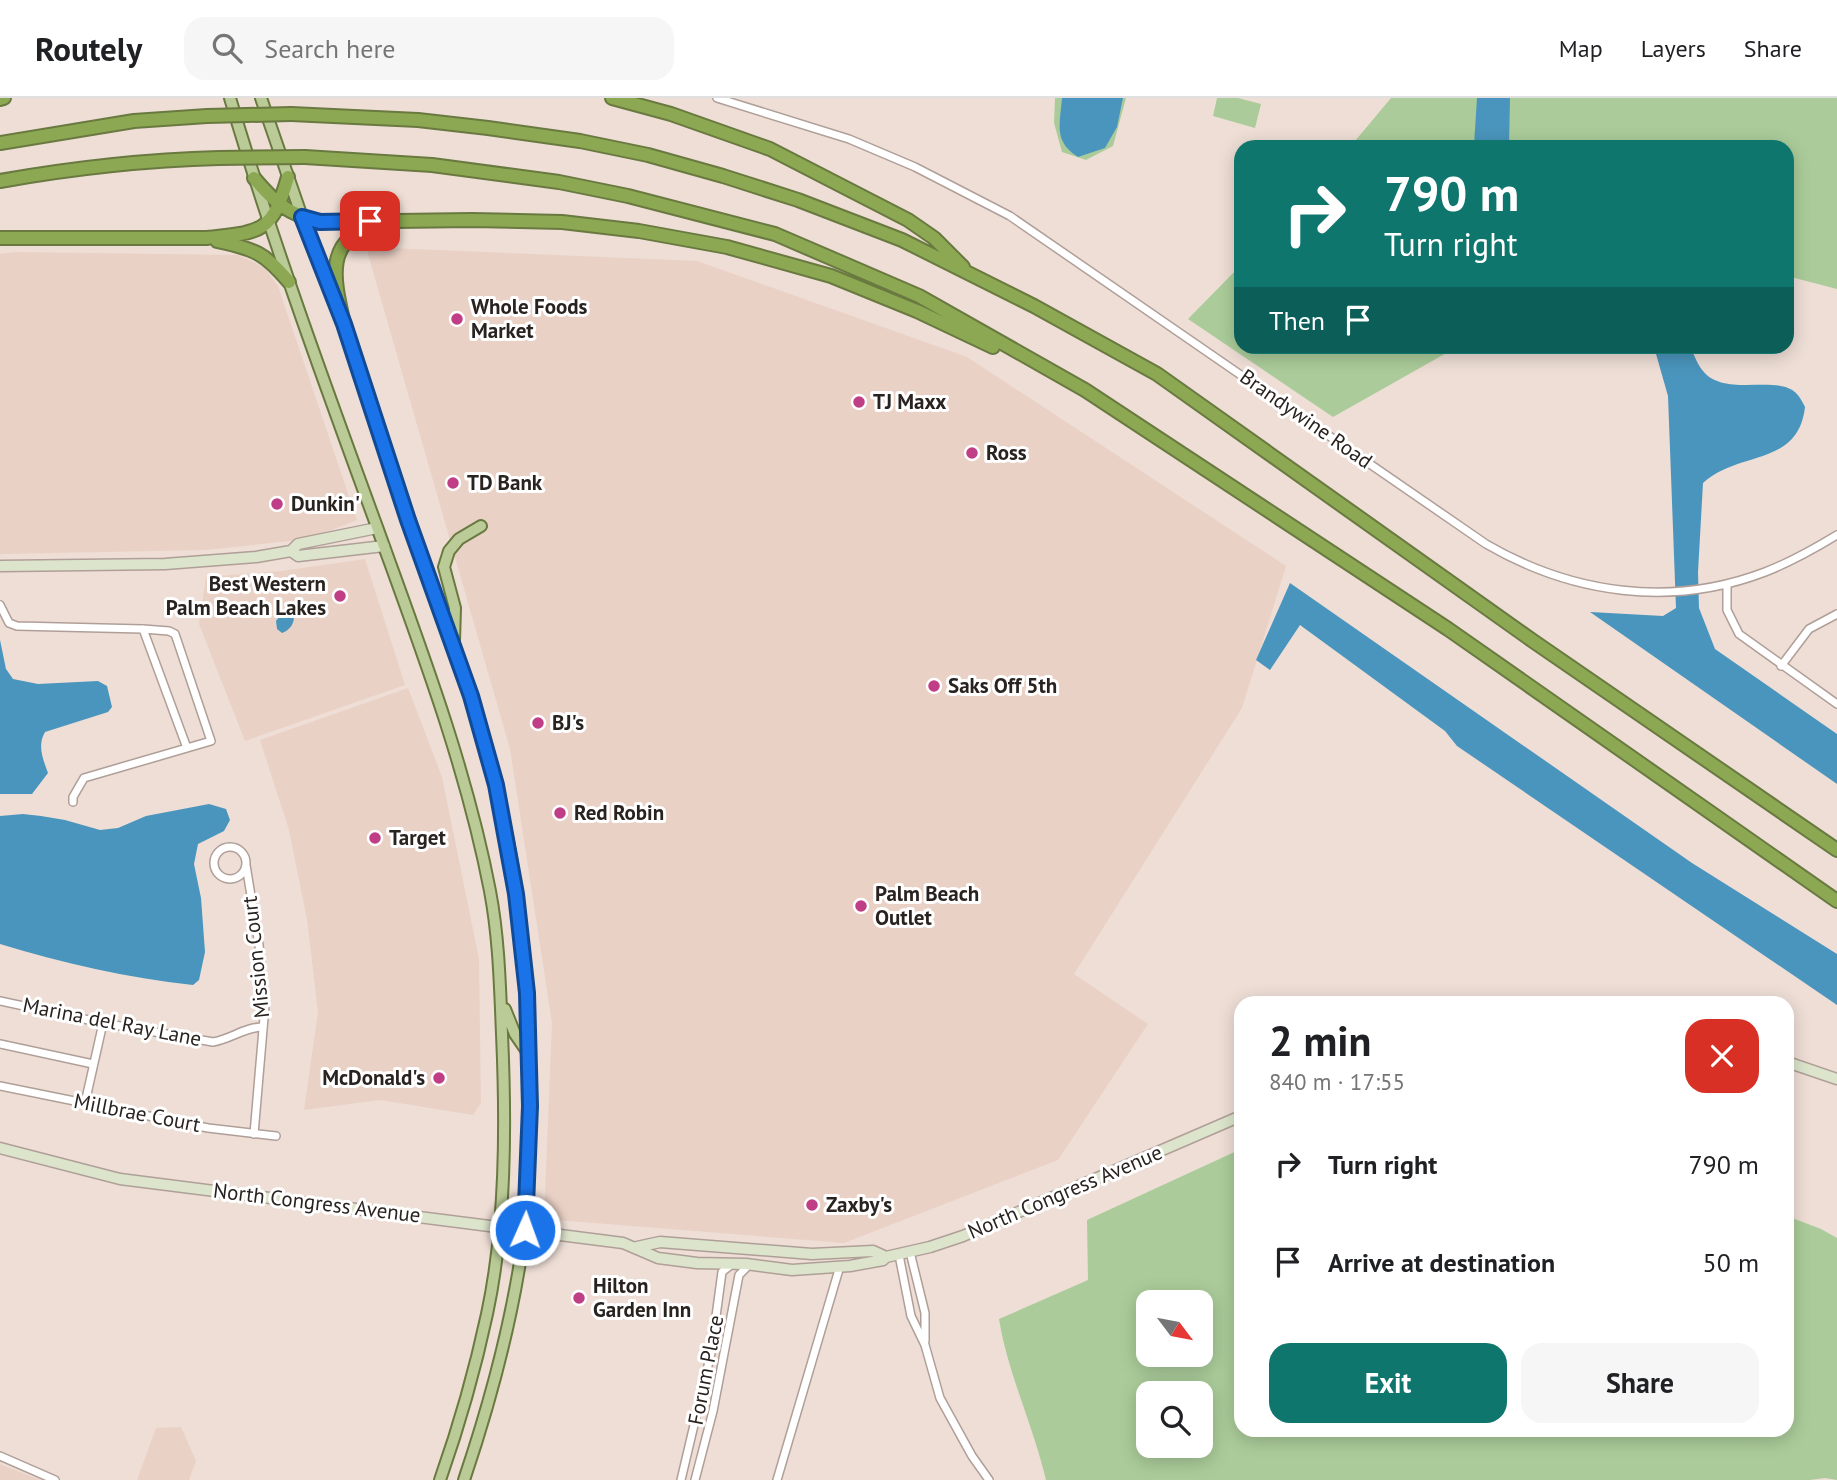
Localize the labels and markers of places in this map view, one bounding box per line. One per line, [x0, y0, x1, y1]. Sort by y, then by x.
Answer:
pin [340, 191, 400, 251]
place label: Whole Foods Market [471, 293, 588, 344]
marker: Whole Foods Market [449, 311, 465, 327]
place label: TJ Maxx [873, 388, 946, 415]
marker: TJ Maxx [851, 394, 867, 410]
place label: Ross [986, 439, 1027, 466]
marker: Ross [964, 445, 980, 461]
place label: TD Bank [467, 469, 543, 496]
marker: TD Bank [445, 475, 461, 491]
place label: Dunkin' [291, 490, 360, 517]
marker: Dunkin' [269, 496, 285, 512]
place label: Best Western Palm Beach Lakes [166, 570, 326, 621]
marker: Best Western Palm Beach Lakes [332, 588, 348, 604]
place label: Saks Off 5th [948, 672, 1057, 699]
marker: Saks Off 5th [926, 678, 942, 694]
place label: BJ's [552, 709, 584, 736]
marker: BJ's [530, 715, 546, 731]
place label: Red Robin [574, 799, 664, 826]
marker: Red Robin [552, 805, 568, 821]
place label: Target [389, 824, 446, 851]
marker: Target [367, 830, 383, 846]
place label: Palm Beach Outlet [875, 880, 979, 931]
marker: Palm Beach Outlet [853, 898, 869, 914]
place label: McDonald's [322, 1064, 425, 1091]
marker: McDonald's [431, 1070, 447, 1086]
place label: Zaxby's [826, 1191, 892, 1218]
marker: Zaxby's [804, 1197, 820, 1213]
place label: Hilton Garden Inn [593, 1272, 691, 1323]
marker: Hilton Garden Inn [571, 1290, 587, 1306]

